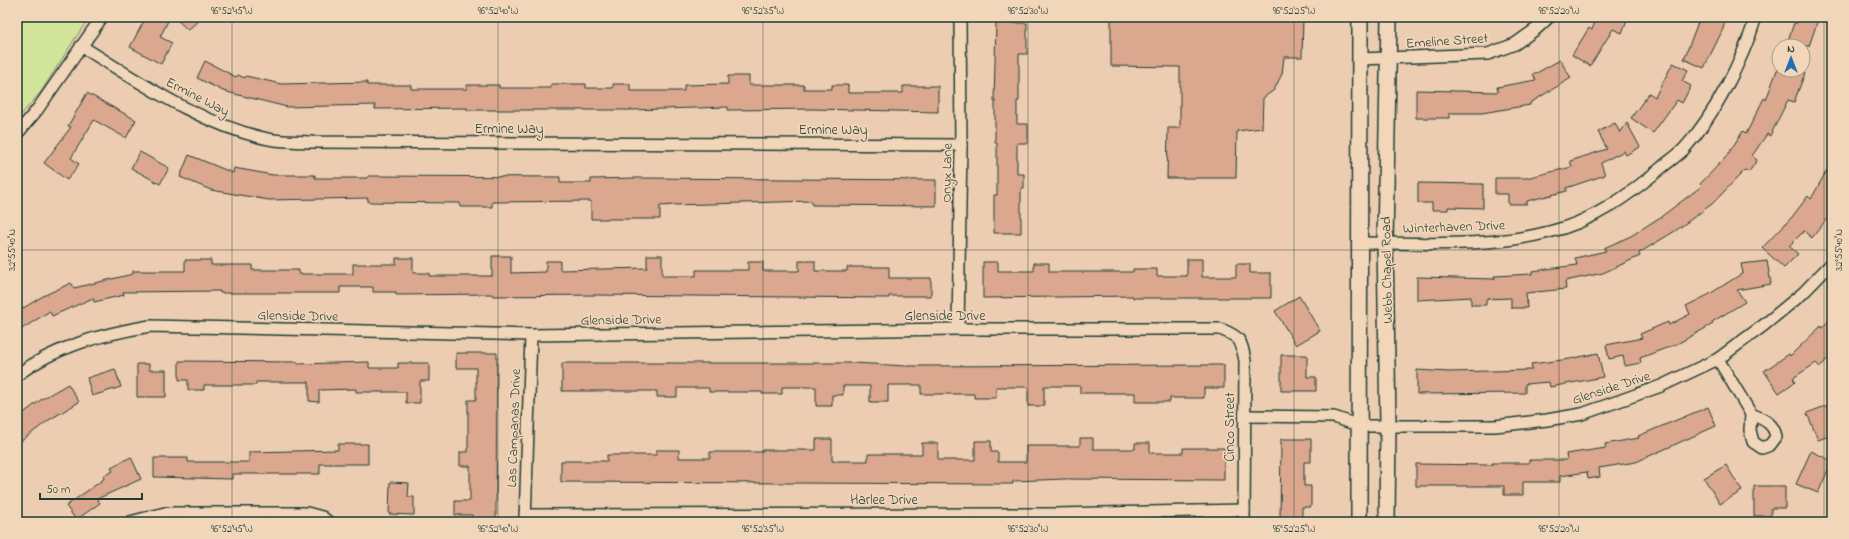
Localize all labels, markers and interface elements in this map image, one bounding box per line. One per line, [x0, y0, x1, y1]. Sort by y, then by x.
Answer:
text: 96°52'45"W [211, 4, 253, 19]
text: 96°52'40"W [478, 4, 518, 19]
text: 96°52'35"W [742, 4, 784, 19]
text: 96°52'30"W [1008, 4, 1048, 19]
text: 96°52'25"W [1273, 4, 1316, 19]
text: 96°52'20"W [1538, 4, 1580, 19]
street label: Emeline Street [1405, 28, 1489, 55]
north arrow [1771, 38, 1811, 78]
text: N [1787, 41, 1795, 57]
street label: Ermine Way [161, 72, 233, 123]
street label: Ermine Way [474, 119, 544, 141]
street label: Ermine Way [798, 120, 868, 142]
street label: Onyx Lane [936, 142, 960, 203]
street label: Winterhaven Drive [1403, 215, 1506, 240]
street label: Webb Chapel Road [1376, 216, 1399, 324]
text: 32°55'40"N [5, 229, 20, 271]
text: 32°55'40"N [1832, 229, 1847, 271]
street label: Glenside Drive [257, 305, 339, 328]
street label: Glenside Drive [905, 306, 986, 327]
street label: Glenside Drive [580, 309, 662, 332]
street label: Glenside Drive [1570, 366, 1654, 411]
street label: Las Campanas Drive [502, 368, 527, 488]
street label: Cinco Street [1220, 392, 1241, 462]
scale bar [40, 475, 142, 501]
text: 50 m [46, 481, 70, 499]
street label: Harlee Drive [850, 490, 919, 511]
text: 96°52'45"W [211, 522, 253, 537]
text: 96°52'40"W [478, 522, 518, 537]
text: 96°52'35"W [742, 522, 784, 537]
text: 96°52'30"W [1008, 522, 1048, 537]
text: 96°52'25"W [1273, 522, 1316, 537]
text: 96°52'20"W [1538, 522, 1580, 537]

